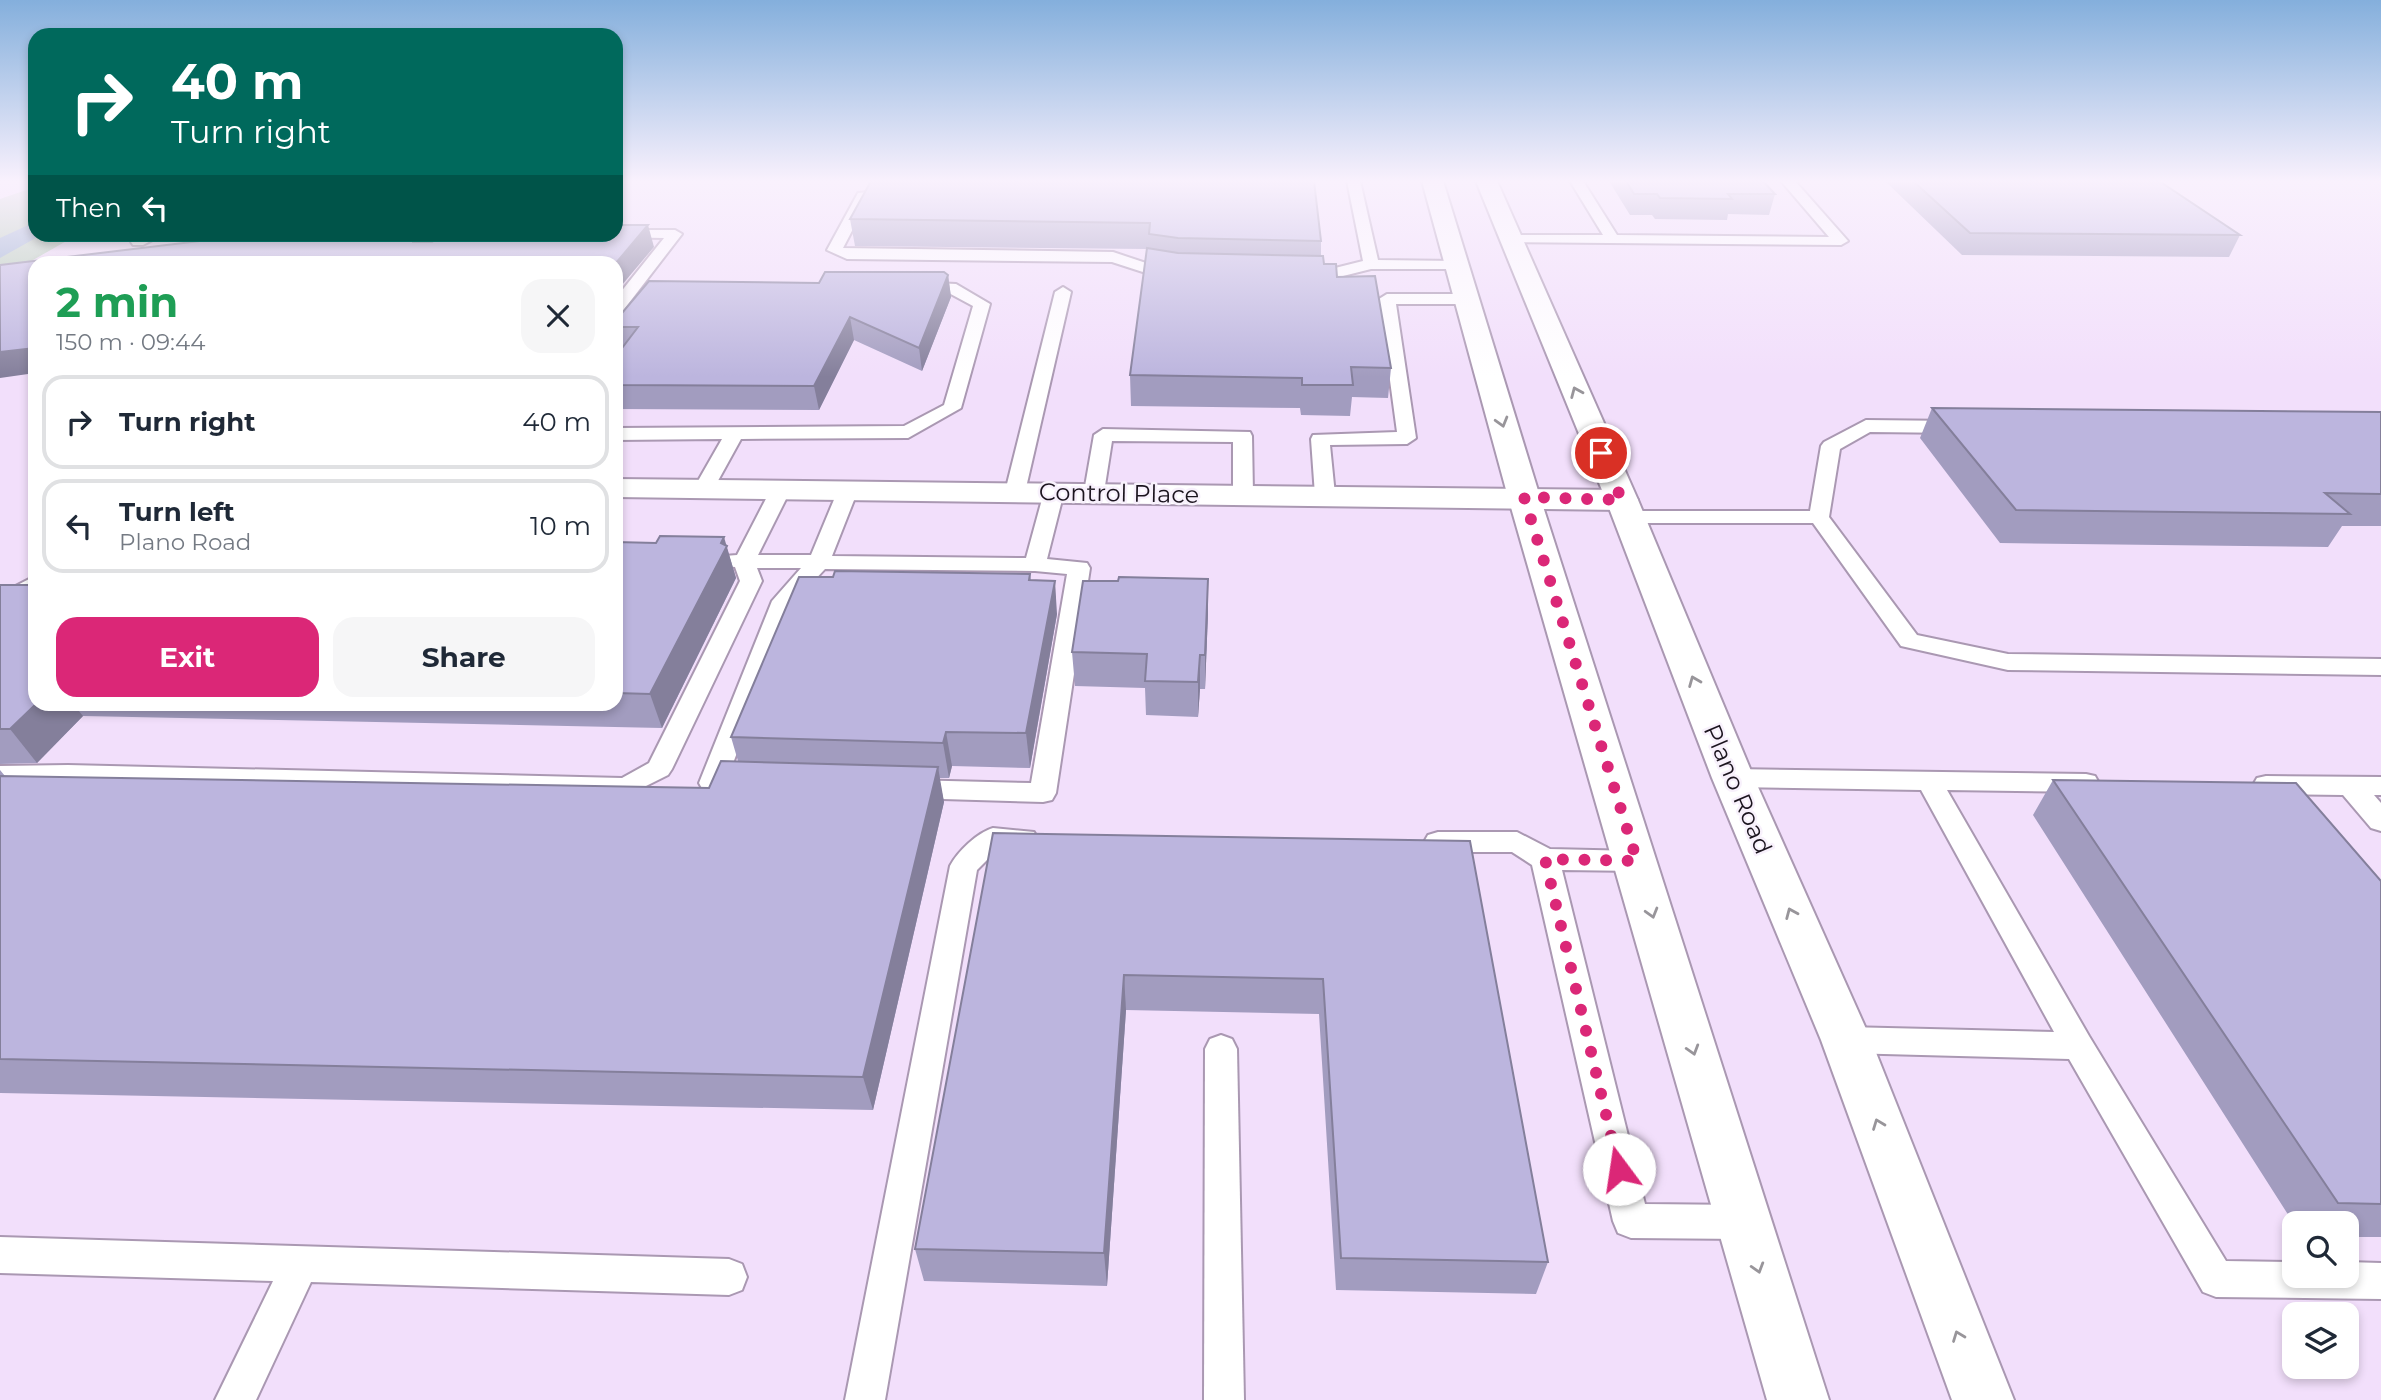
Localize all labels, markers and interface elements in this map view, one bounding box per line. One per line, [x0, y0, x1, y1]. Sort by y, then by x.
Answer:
text: 40 m [171, 52, 303, 111]
icon: right [56, 56, 147, 147]
text: Turn right [171, 112, 331, 151]
icon: left [136, 189, 174, 227]
text: Then [56, 192, 122, 224]
text: 2 min [56, 276, 178, 328]
button: close [521, 279, 595, 353]
text: 150 m · 09:44 [56, 328, 205, 356]
one-way arrow [1570, 387, 1584, 400]
icon: right [60, 403, 98, 441]
text: Turn right [119, 406, 255, 438]
text: 40 m [522, 406, 591, 438]
one-way arrow [1494, 416, 1508, 428]
pin [1571, 423, 1631, 483]
icon: arrive [1582, 434, 1620, 472]
street label: Control Place [1039, 477, 1199, 509]
text: Turn left [119, 496, 235, 528]
icon: left [60, 507, 98, 545]
text: 10 m [530, 510, 591, 542]
text: Plano Road [119, 528, 251, 556]
button: Exit [56, 617, 319, 697]
button: Share [333, 617, 595, 697]
one-way arrow [1688, 676, 1702, 688]
street label: Plano Road [1698, 720, 1778, 858]
one-way arrow [1644, 907, 1658, 919]
one-way arrow [1785, 908, 1799, 920]
one-way arrow [1684, 1044, 1699, 1056]
one-way arrow [1872, 1118, 1886, 1130]
position arrow [1582, 1132, 1656, 1206]
map controls [2282, 1211, 2359, 1379]
button: search [2282, 1211, 2359, 1288]
one-way arrow [1750, 1262, 1765, 1274]
button: layers [2282, 1302, 2359, 1379]
one-way arrow [1953, 1331, 1967, 1343]

